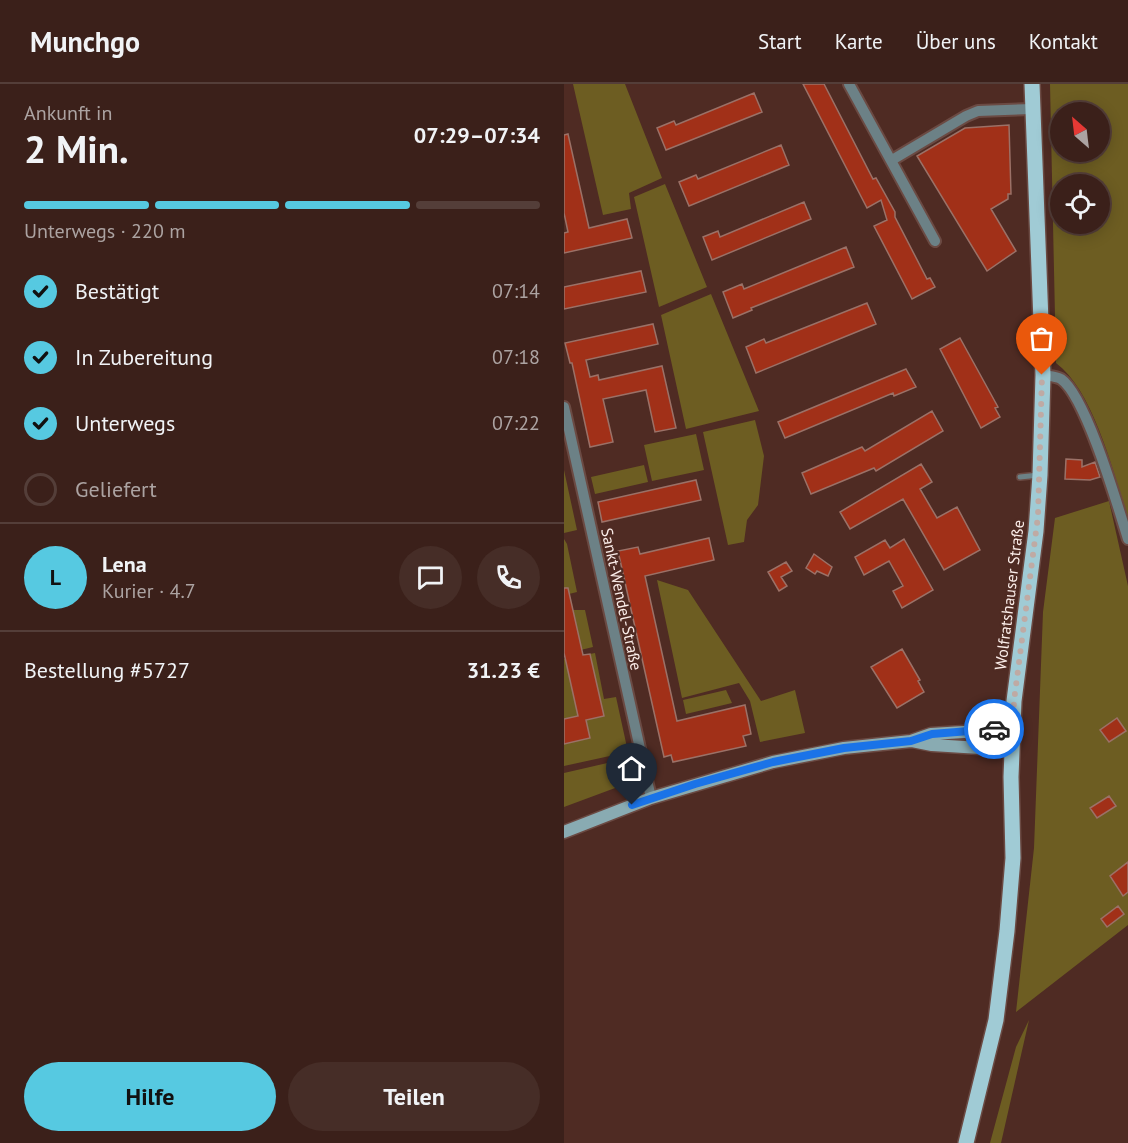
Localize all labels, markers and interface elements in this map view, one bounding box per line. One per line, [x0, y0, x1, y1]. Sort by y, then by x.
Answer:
text: Munchgo [30, 23, 140, 60]
text: Start [758, 28, 802, 55]
text: Karte [835, 28, 883, 55]
text: Über uns [916, 28, 996, 55]
text: Kontakt [1029, 28, 1098, 55]
text: Ankunft in [24, 100, 112, 126]
north arrow [1050, 102, 1110, 162]
map controls [1050, 102, 1110, 234]
text: 07:29–07:34 [414, 121, 540, 149]
text: 2 Min. [24, 123, 129, 174]
button: locate [1050, 174, 1110, 234]
text: Unterwegs · 220 m [24, 218, 185, 244]
icon: check [24, 275, 57, 308]
text: Bestätigt [75, 277, 159, 305]
text: 07:14 [492, 278, 540, 304]
pin [1016, 313, 1067, 375]
icon: bag [1025, 322, 1058, 355]
icon: check [24, 341, 57, 374]
text: In Zubereitung [75, 343, 213, 371]
text: 07:18 [492, 344, 540, 370]
icon: check [24, 407, 57, 440]
text: Unterwegs [75, 409, 175, 437]
text: 07:22 [492, 410, 540, 436]
text: Geliefert [75, 475, 157, 503]
street label: Wolfratshauser Straße [990, 519, 1028, 671]
street label: Sankt-Wendel-Straße [597, 526, 647, 672]
button: chat [399, 546, 462, 609]
button: phone [477, 546, 540, 609]
text: Lena [102, 550, 147, 578]
text: L [50, 563, 61, 591]
text: Kurier · 4.7 [102, 578, 196, 604]
text: Bestellung #5727 [24, 656, 190, 684]
text: 31.23 € [467, 656, 540, 684]
courier [964, 699, 1024, 759]
icon: car [978, 713, 1011, 746]
pin [606, 743, 657, 805]
icon: home [615, 752, 648, 785]
button: Hilfe [24, 1062, 276, 1131]
button: Teilen [288, 1062, 540, 1131]

